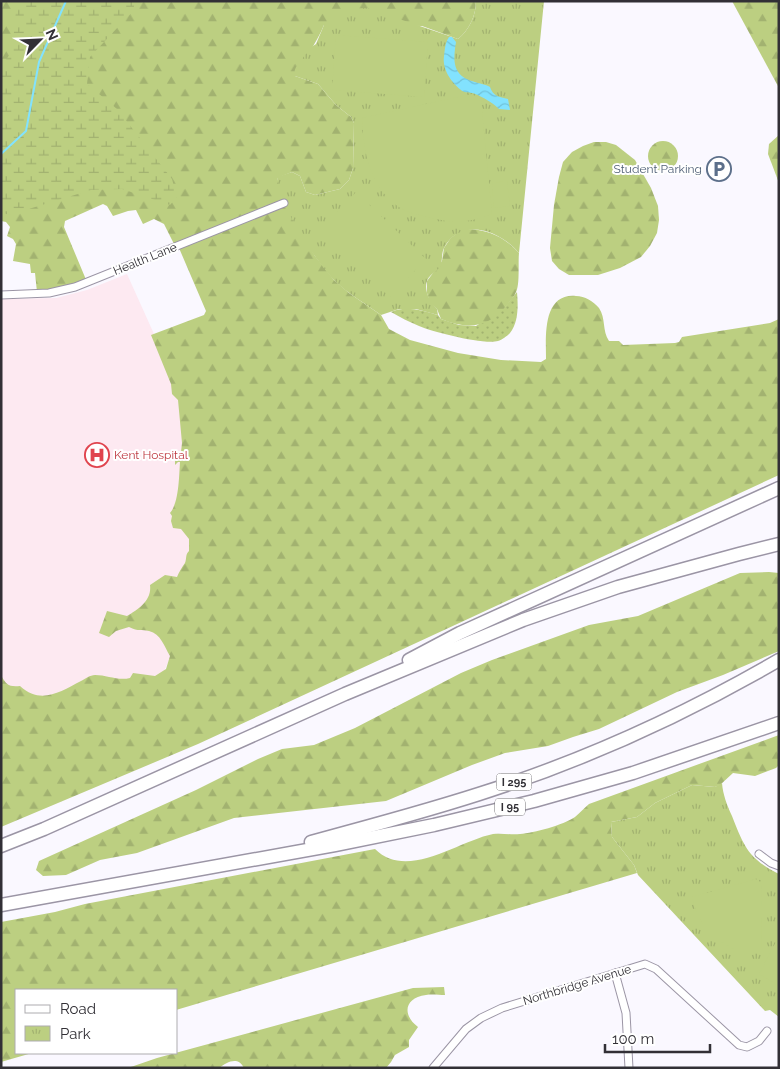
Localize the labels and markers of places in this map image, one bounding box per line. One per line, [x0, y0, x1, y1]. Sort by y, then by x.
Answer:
parking icon: Student Parking [706, 156, 732, 182]
place label: Student Parking [614, 162, 702, 176]
hospital icon: Kent Hospital [84, 442, 110, 468]
place label: Kent Hospital [114, 448, 189, 462]

